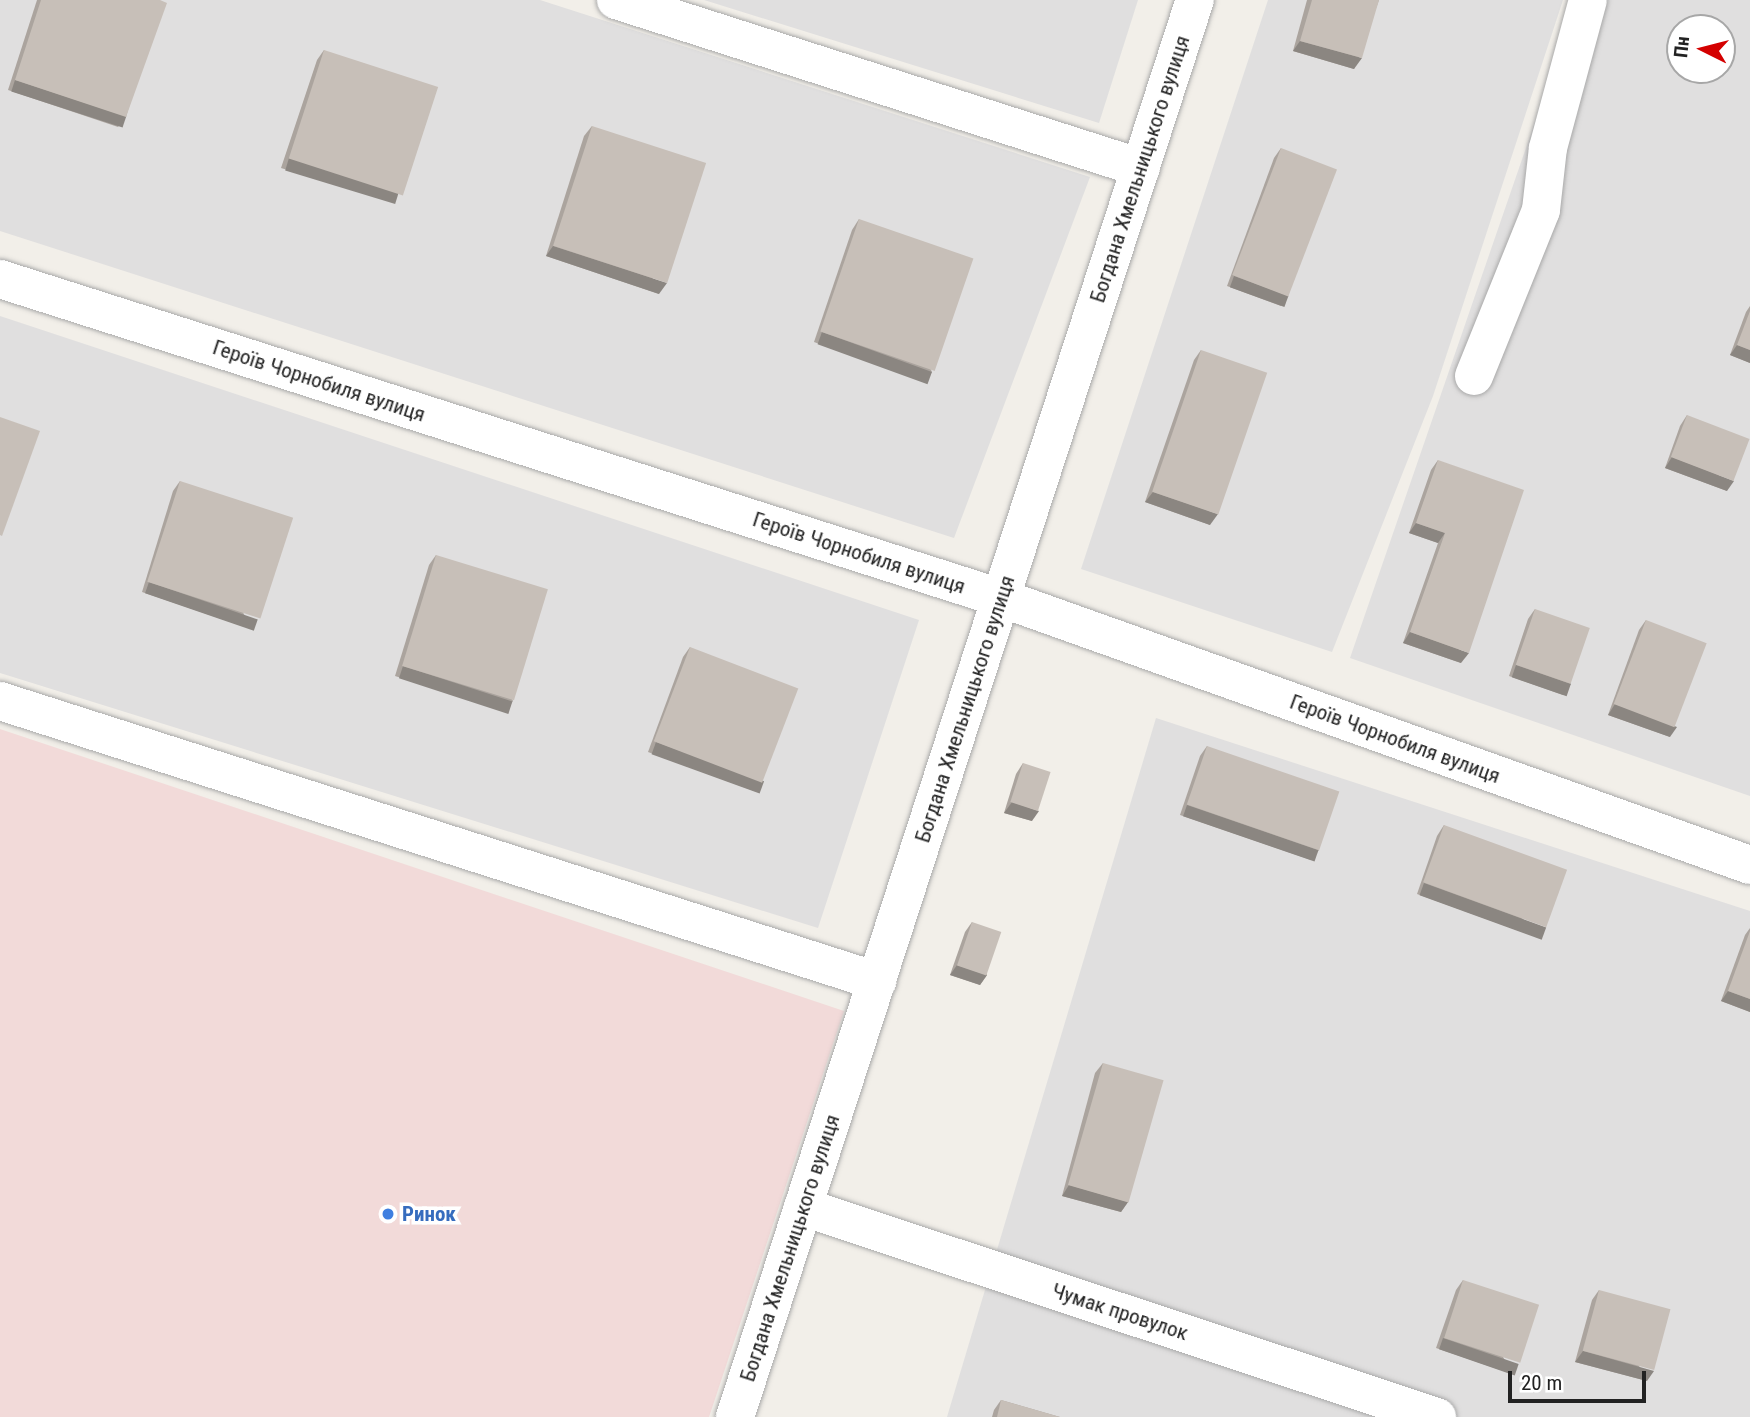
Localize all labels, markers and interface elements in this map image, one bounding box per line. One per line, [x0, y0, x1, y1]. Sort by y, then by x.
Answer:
north arrow [1666, 14, 1736, 84]
street label: Богдана Хмельницького вулиця [1085, 32, 1195, 306]
text: Пн [1669, 35, 1694, 59]
street label: Героїв Чорнобиля вулиця [210, 335, 428, 427]
street label: Героїв Чорнобиля вулиця [750, 507, 968, 599]
street label: Богдана Хмельницького вулиця [910, 572, 1020, 846]
street label: Героїв Чорнобиля вулиця [1286, 689, 1504, 789]
street label: Богдана Хмельницького вулиця [735, 1111, 845, 1385]
place label: Ринок [402, 1201, 456, 1227]
marker: Ринок [380, 1206, 396, 1222]
street label: Чумак провулок [1049, 1278, 1191, 1346]
scale bar [1512, 1358, 1650, 1402]
text: 20 m [1521, 1371, 1562, 1395]

